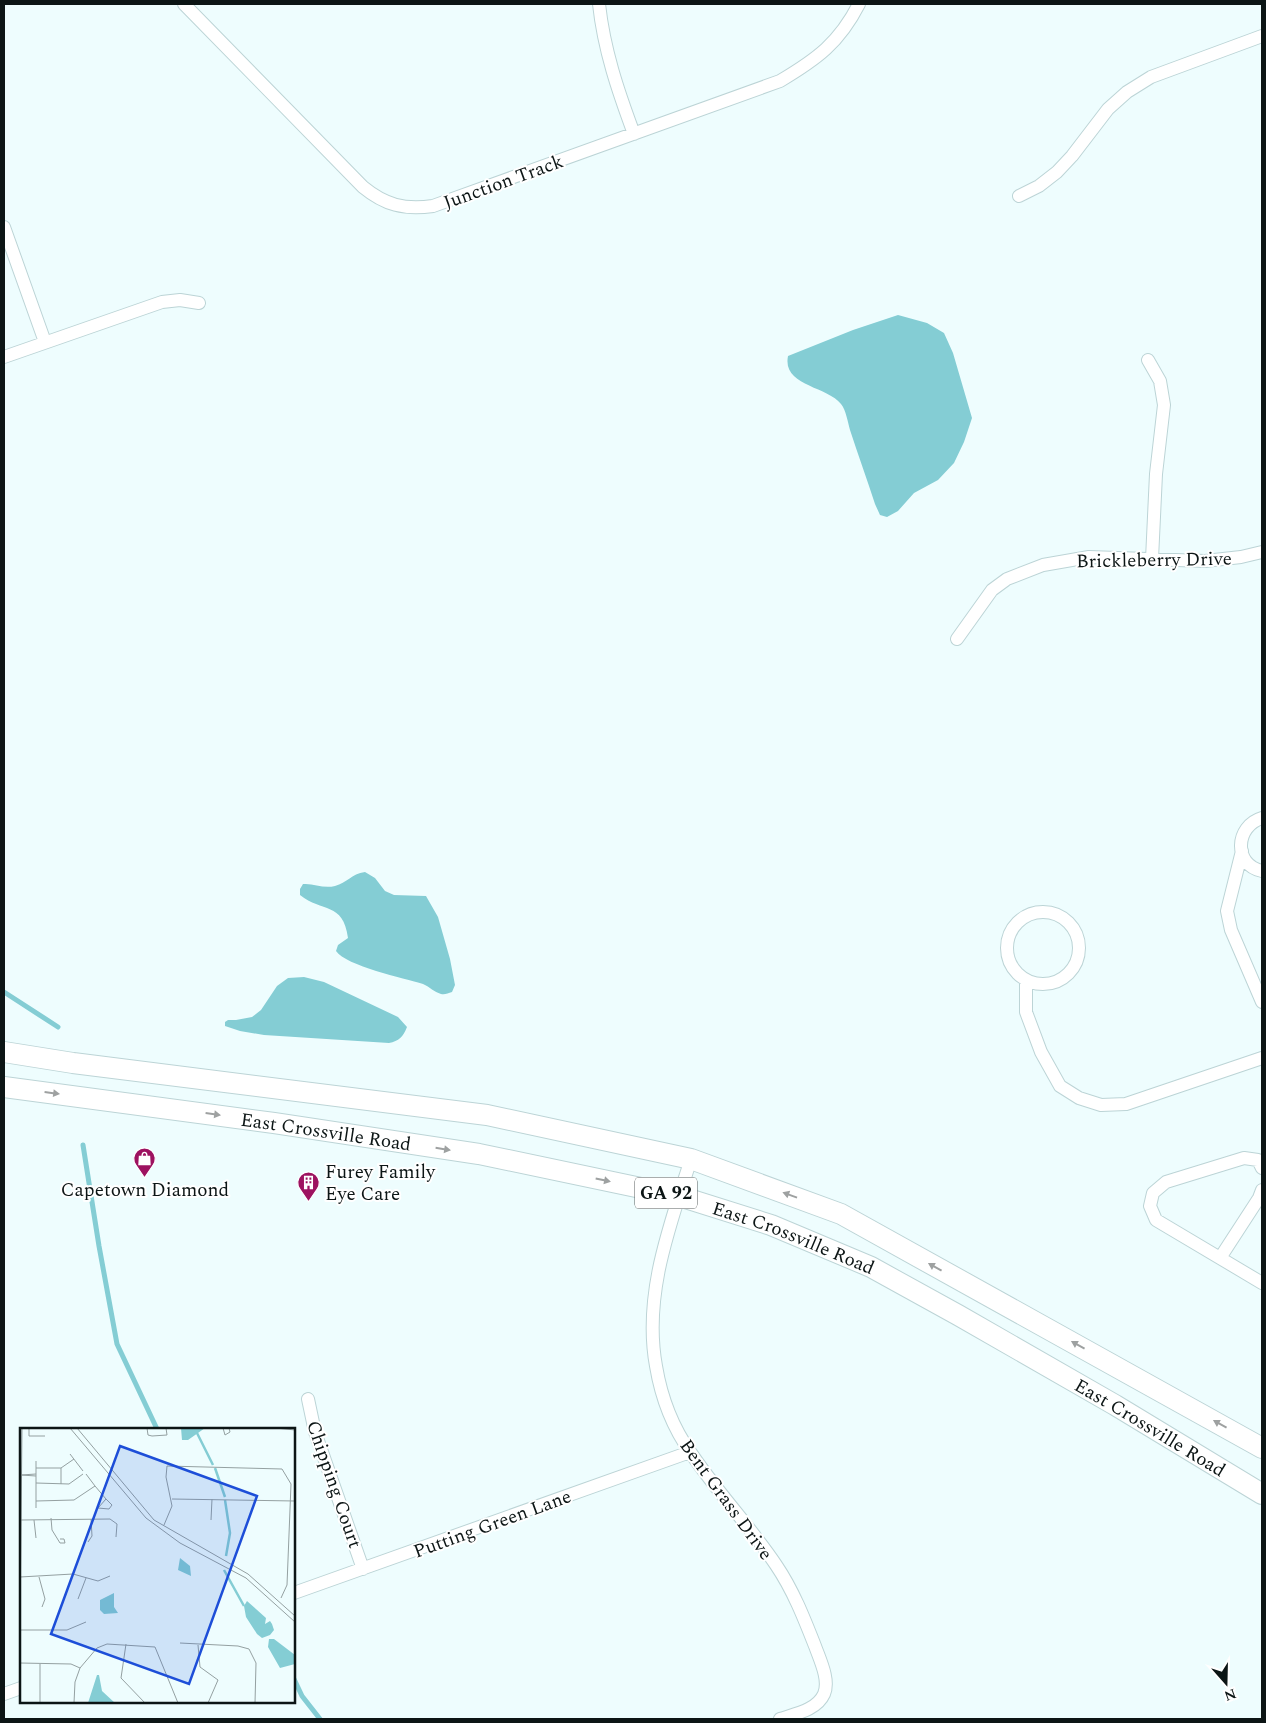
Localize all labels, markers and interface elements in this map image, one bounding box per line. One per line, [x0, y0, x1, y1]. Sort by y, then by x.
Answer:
street label: Junction Track [439, 147, 568, 218]
street label: Brickleberry Drive [1076, 545, 1232, 576]
one-way arrow [44, 1089, 60, 1097]
street label: East Crossville Road [239, 1106, 413, 1160]
one-way arrow [206, 1111, 222, 1119]
one-way arrow [436, 1145, 452, 1153]
shop icon: Capetown Diamond [133, 1146, 157, 1177]
place label: Furey Family Eye Care [325, 1158, 436, 1209]
building icon: Furey Family Eye Care [297, 1170, 321, 1201]
place label: Capetown Diamond [61, 1176, 229, 1205]
one-way arrow [595, 1176, 610, 1184]
road number: GA 92 [635, 1178, 697, 1208]
one-way arrow [782, 1191, 797, 1199]
street label: East Crossville Road [708, 1194, 879, 1283]
one-way arrow [929, 1262, 942, 1271]
one-way arrow [1071, 1341, 1084, 1350]
street label: East Crossville Road [1069, 1372, 1231, 1485]
street label: Chipping Court [298, 1417, 369, 1552]
one-way arrow [1212, 1420, 1227, 1428]
inset map [20, 1428, 295, 1703]
street label: Bent Grass Drive [672, 1433, 780, 1566]
street label: Putting Green Lane [409, 1482, 576, 1566]
north arrow [1201, 1658, 1251, 1708]
text: N [1221, 1683, 1239, 1707]

